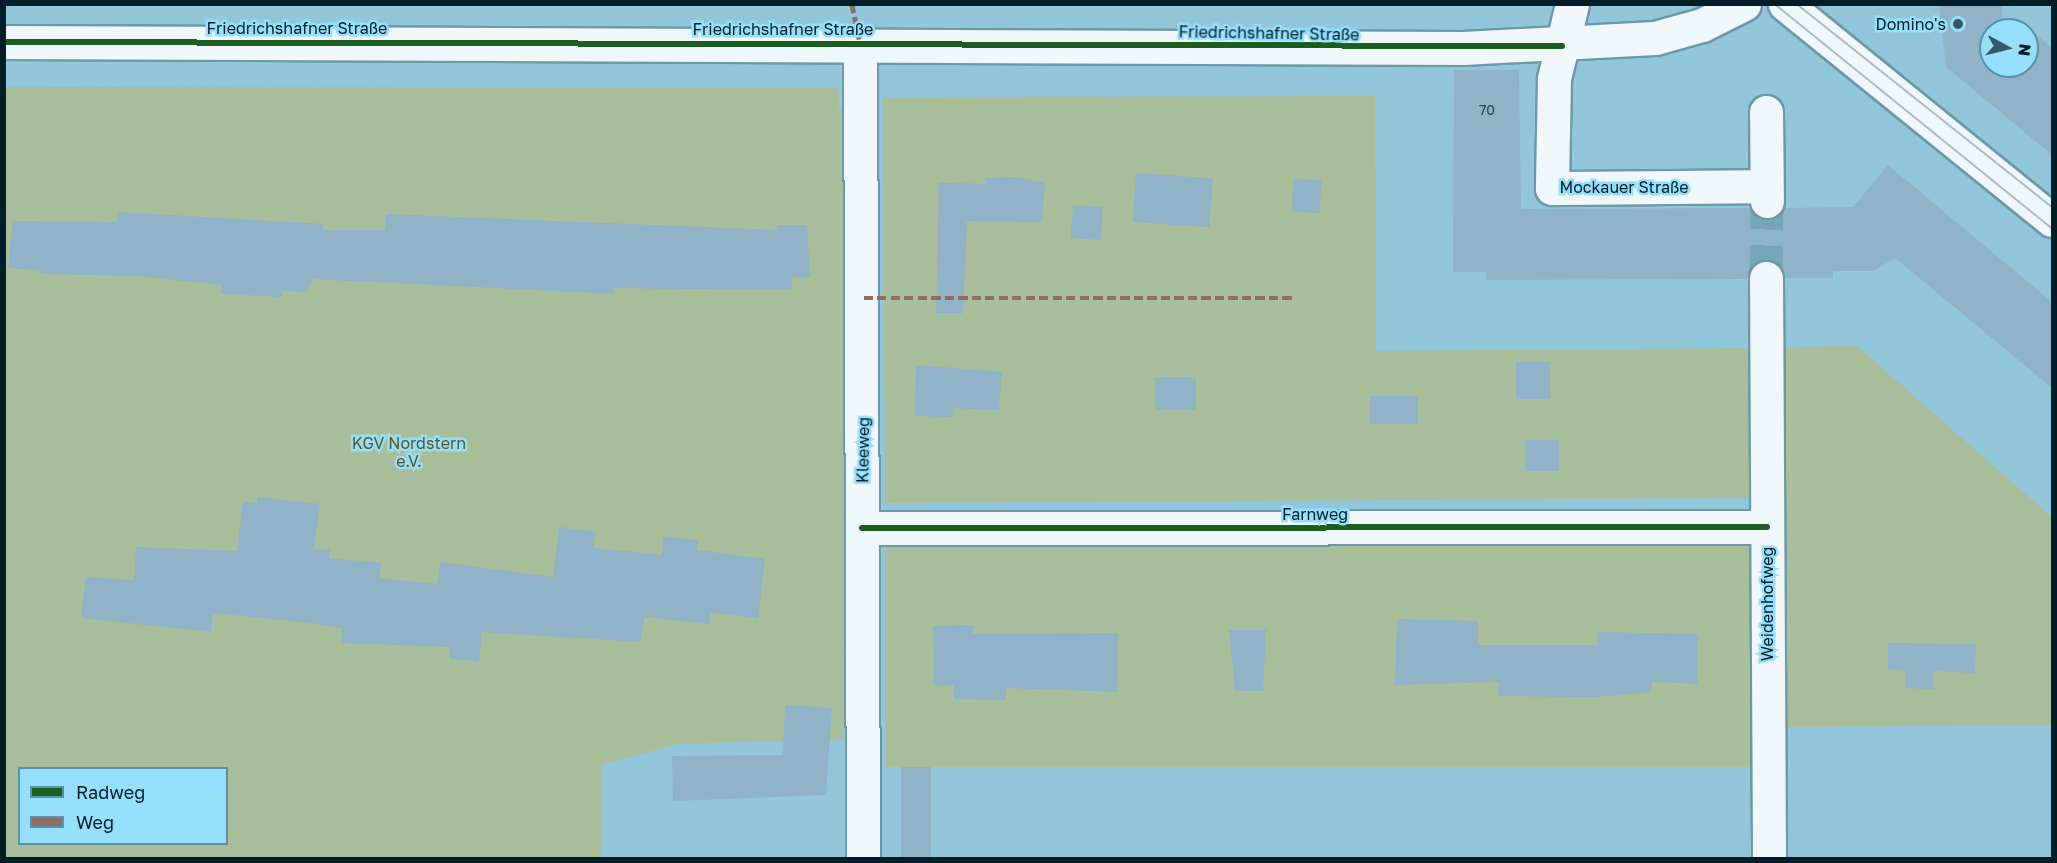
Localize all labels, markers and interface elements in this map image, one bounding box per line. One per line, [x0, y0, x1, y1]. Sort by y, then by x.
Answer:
place label: Domino's [1875, 14, 1946, 34]
marker: Domino's [1951, 17, 1965, 31]
street label: Friedrichshafner Straße [207, 18, 387, 38]
north arrow [1979, 18, 2039, 78]
street label: Friedrichshafner Straße [693, 19, 873, 39]
street label: Friedrichshafner Straße [1178, 22, 1360, 44]
text: N [2014, 43, 2036, 57]
house number: 70 [1479, 102, 1495, 118]
street label: Mockauer Straße [1559, 177, 1689, 197]
street label: Kleeweg [853, 417, 873, 483]
park label: KGV Nordstern e.V. [352, 433, 466, 471]
street label: Farnweg [1282, 504, 1348, 524]
street label: Weidenhofweg [1757, 547, 1777, 661]
legend [18, 767, 228, 845]
text: Radweg [76, 781, 145, 803]
text: Weg [76, 811, 114, 833]

